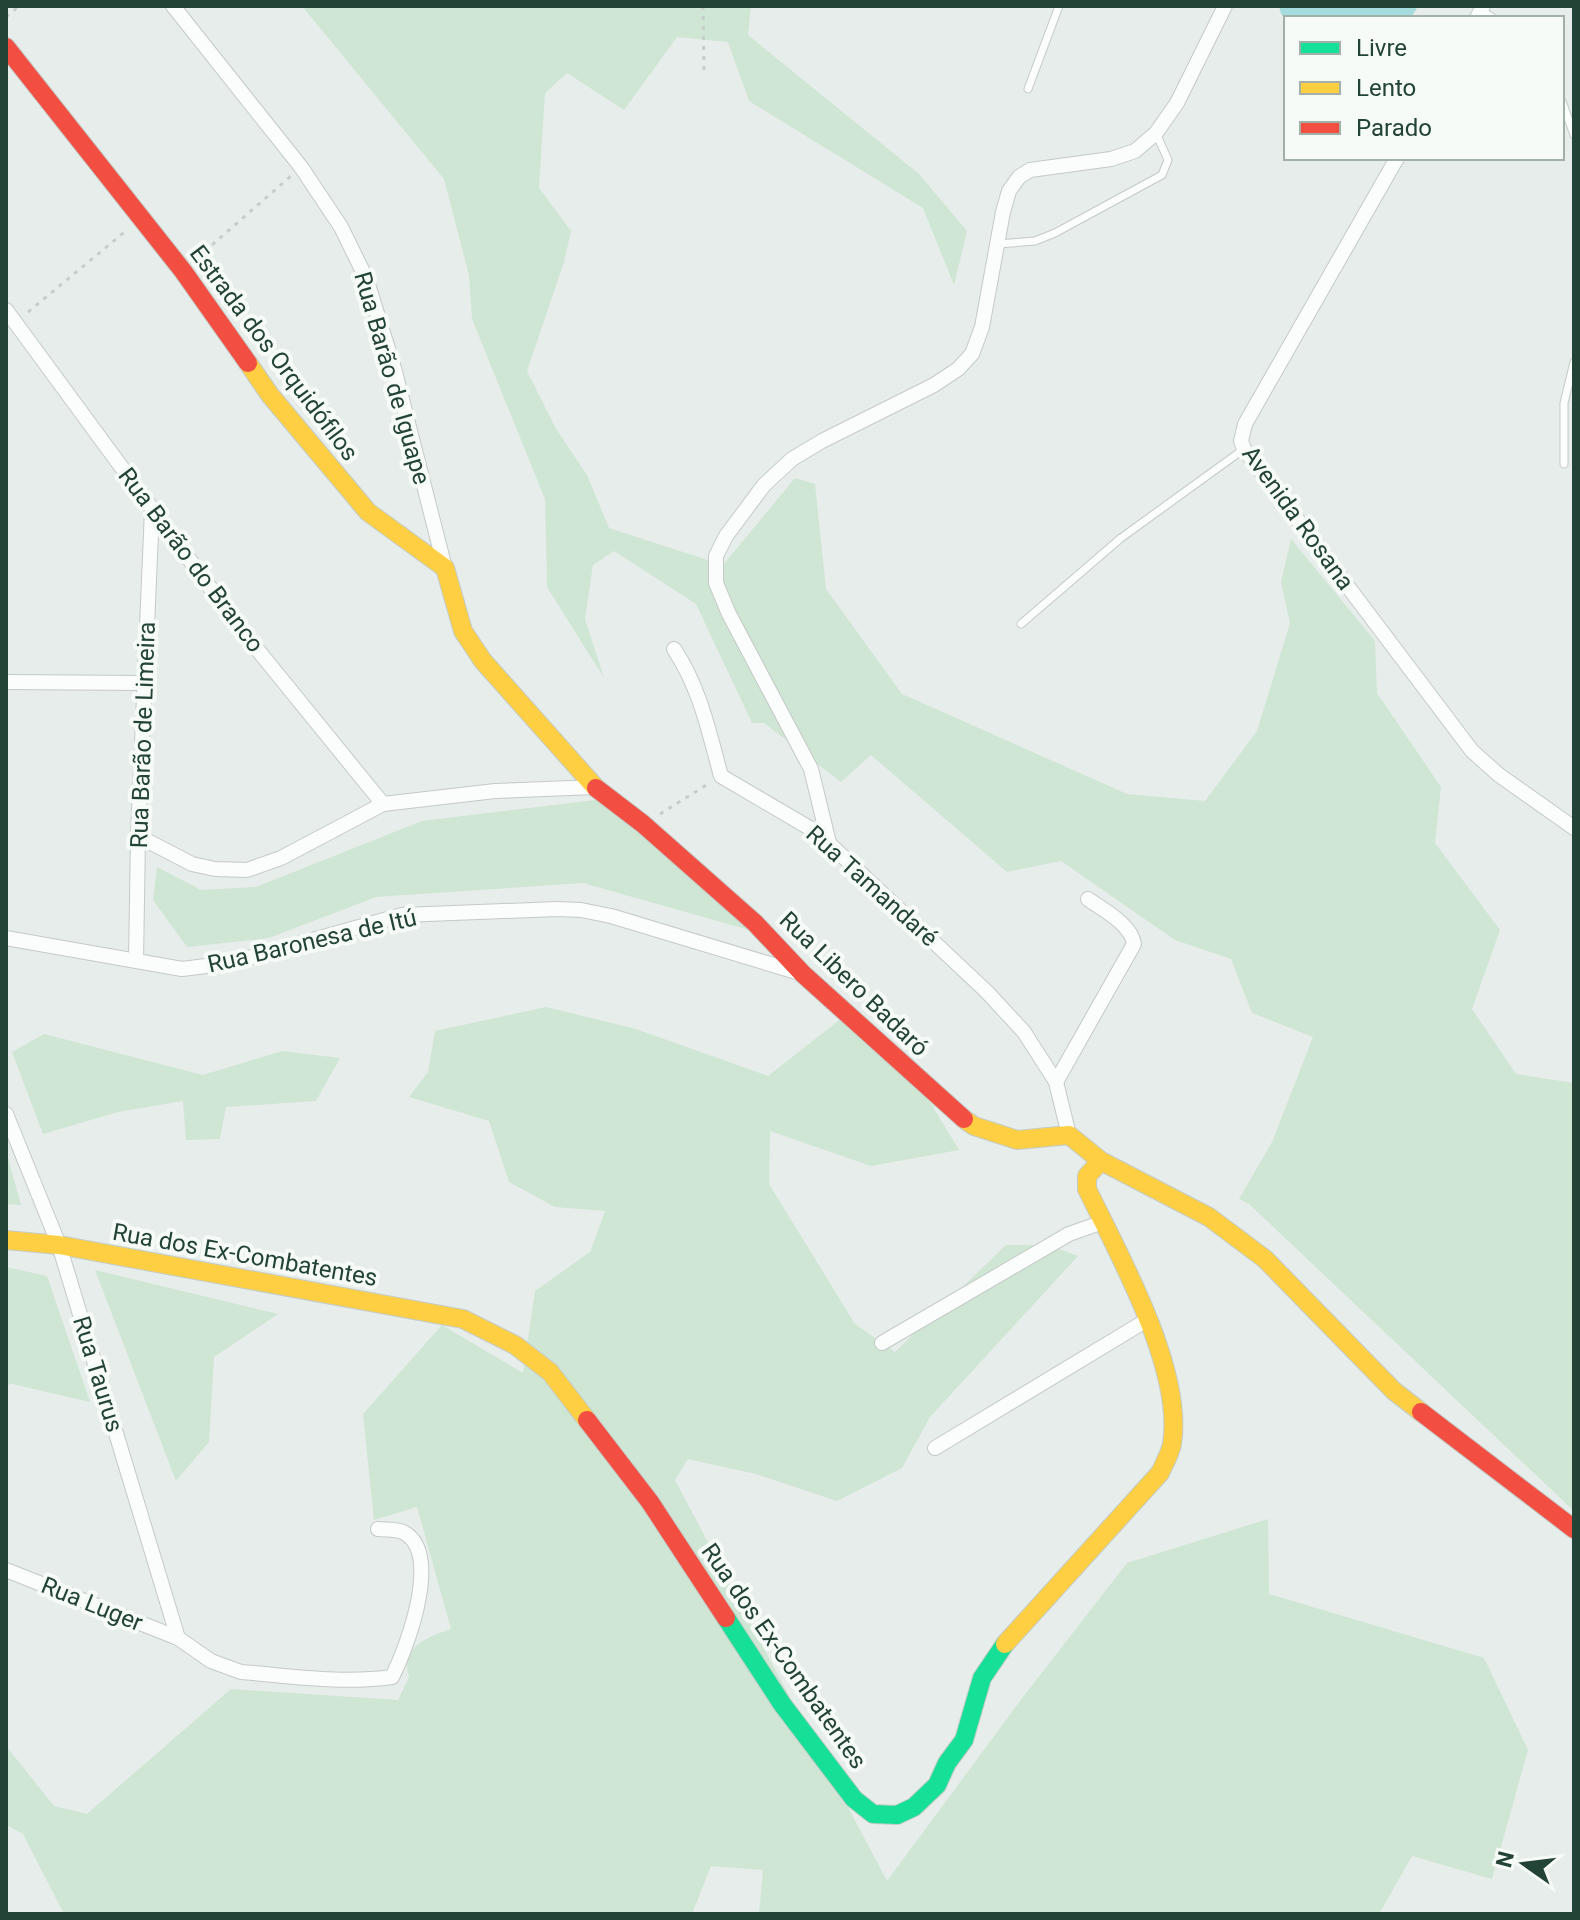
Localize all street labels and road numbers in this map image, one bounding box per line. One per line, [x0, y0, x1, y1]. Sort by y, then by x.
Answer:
street label: Estrada dos Orquidófilos [184, 240, 364, 466]
street label: Rua Barão de Iguape [348, 268, 436, 488]
street label: Avenida Rosana [1236, 441, 1360, 595]
street label: Rua Barão do Branco [112, 462, 270, 658]
street label: Rua Barão de Limeira [125, 621, 161, 849]
street label: Rua Tamandaré [801, 820, 943, 952]
street label: Rua Baronesa de Itú [205, 903, 419, 979]
street label: Rua Libero Badaró [774, 906, 934, 1062]
street label: Rua dos Ex-Combatentes [110, 1218, 380, 1292]
street label: Rua Taurus [67, 1313, 129, 1435]
street label: Rua dos Ex-Combatentes [696, 1538, 872, 1774]
street label: Rua Luger [37, 1571, 147, 1637]

